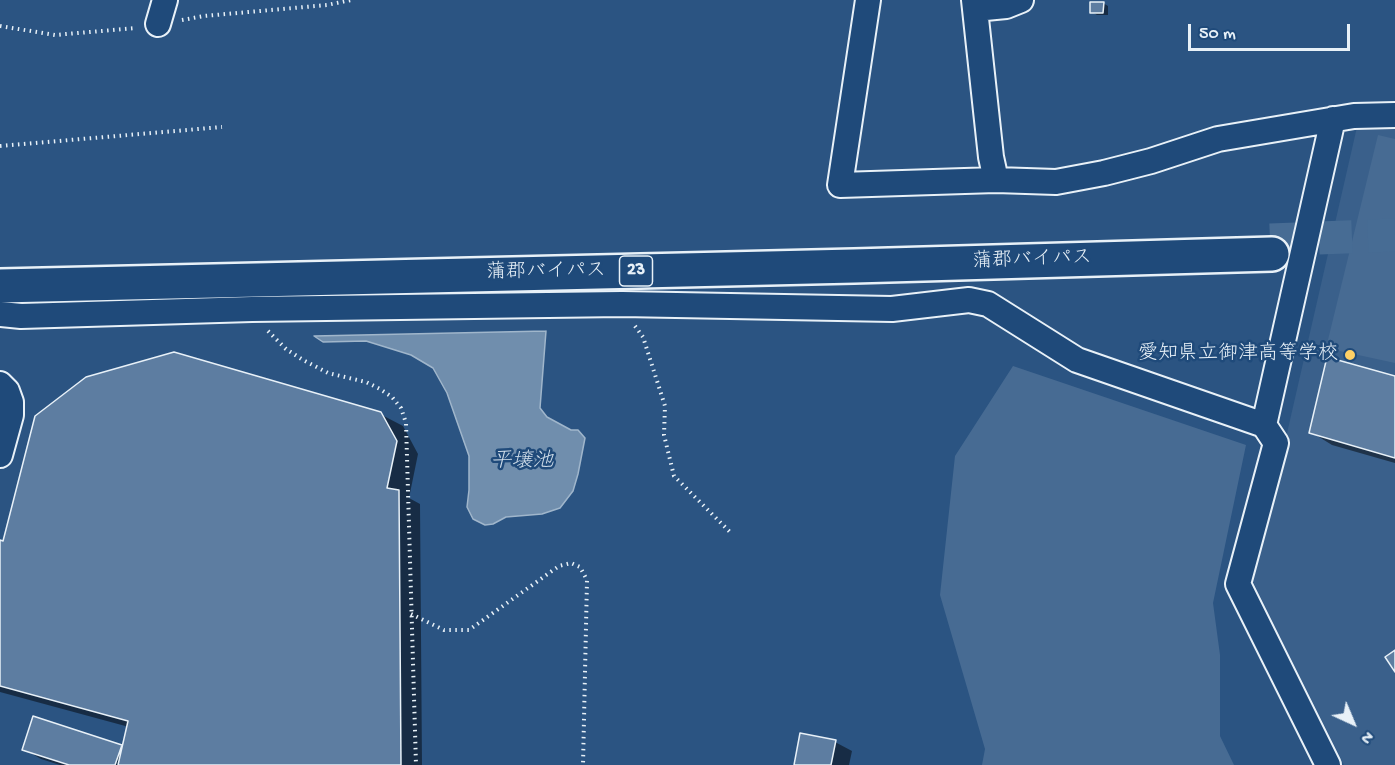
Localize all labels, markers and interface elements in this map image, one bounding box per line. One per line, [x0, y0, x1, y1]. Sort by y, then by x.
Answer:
scale bar [1191, 12, 1353, 50]
text: 50 m [1199, 24, 1236, 45]
street label: 蒲郡バイパス [972, 247, 1092, 275]
road number: 23 [620, 256, 652, 286]
street label: 蒲郡バイパス [486, 260, 606, 286]
place label: 愛知県立御津高等学校 [1138, 343, 1338, 367]
marker: 愛知県立御津高等学校 [1343, 348, 1357, 362]
water label: 平壌池 [491, 450, 553, 476]
north arrow [1323, 693, 1383, 753]
text: N [1355, 726, 1376, 747]

